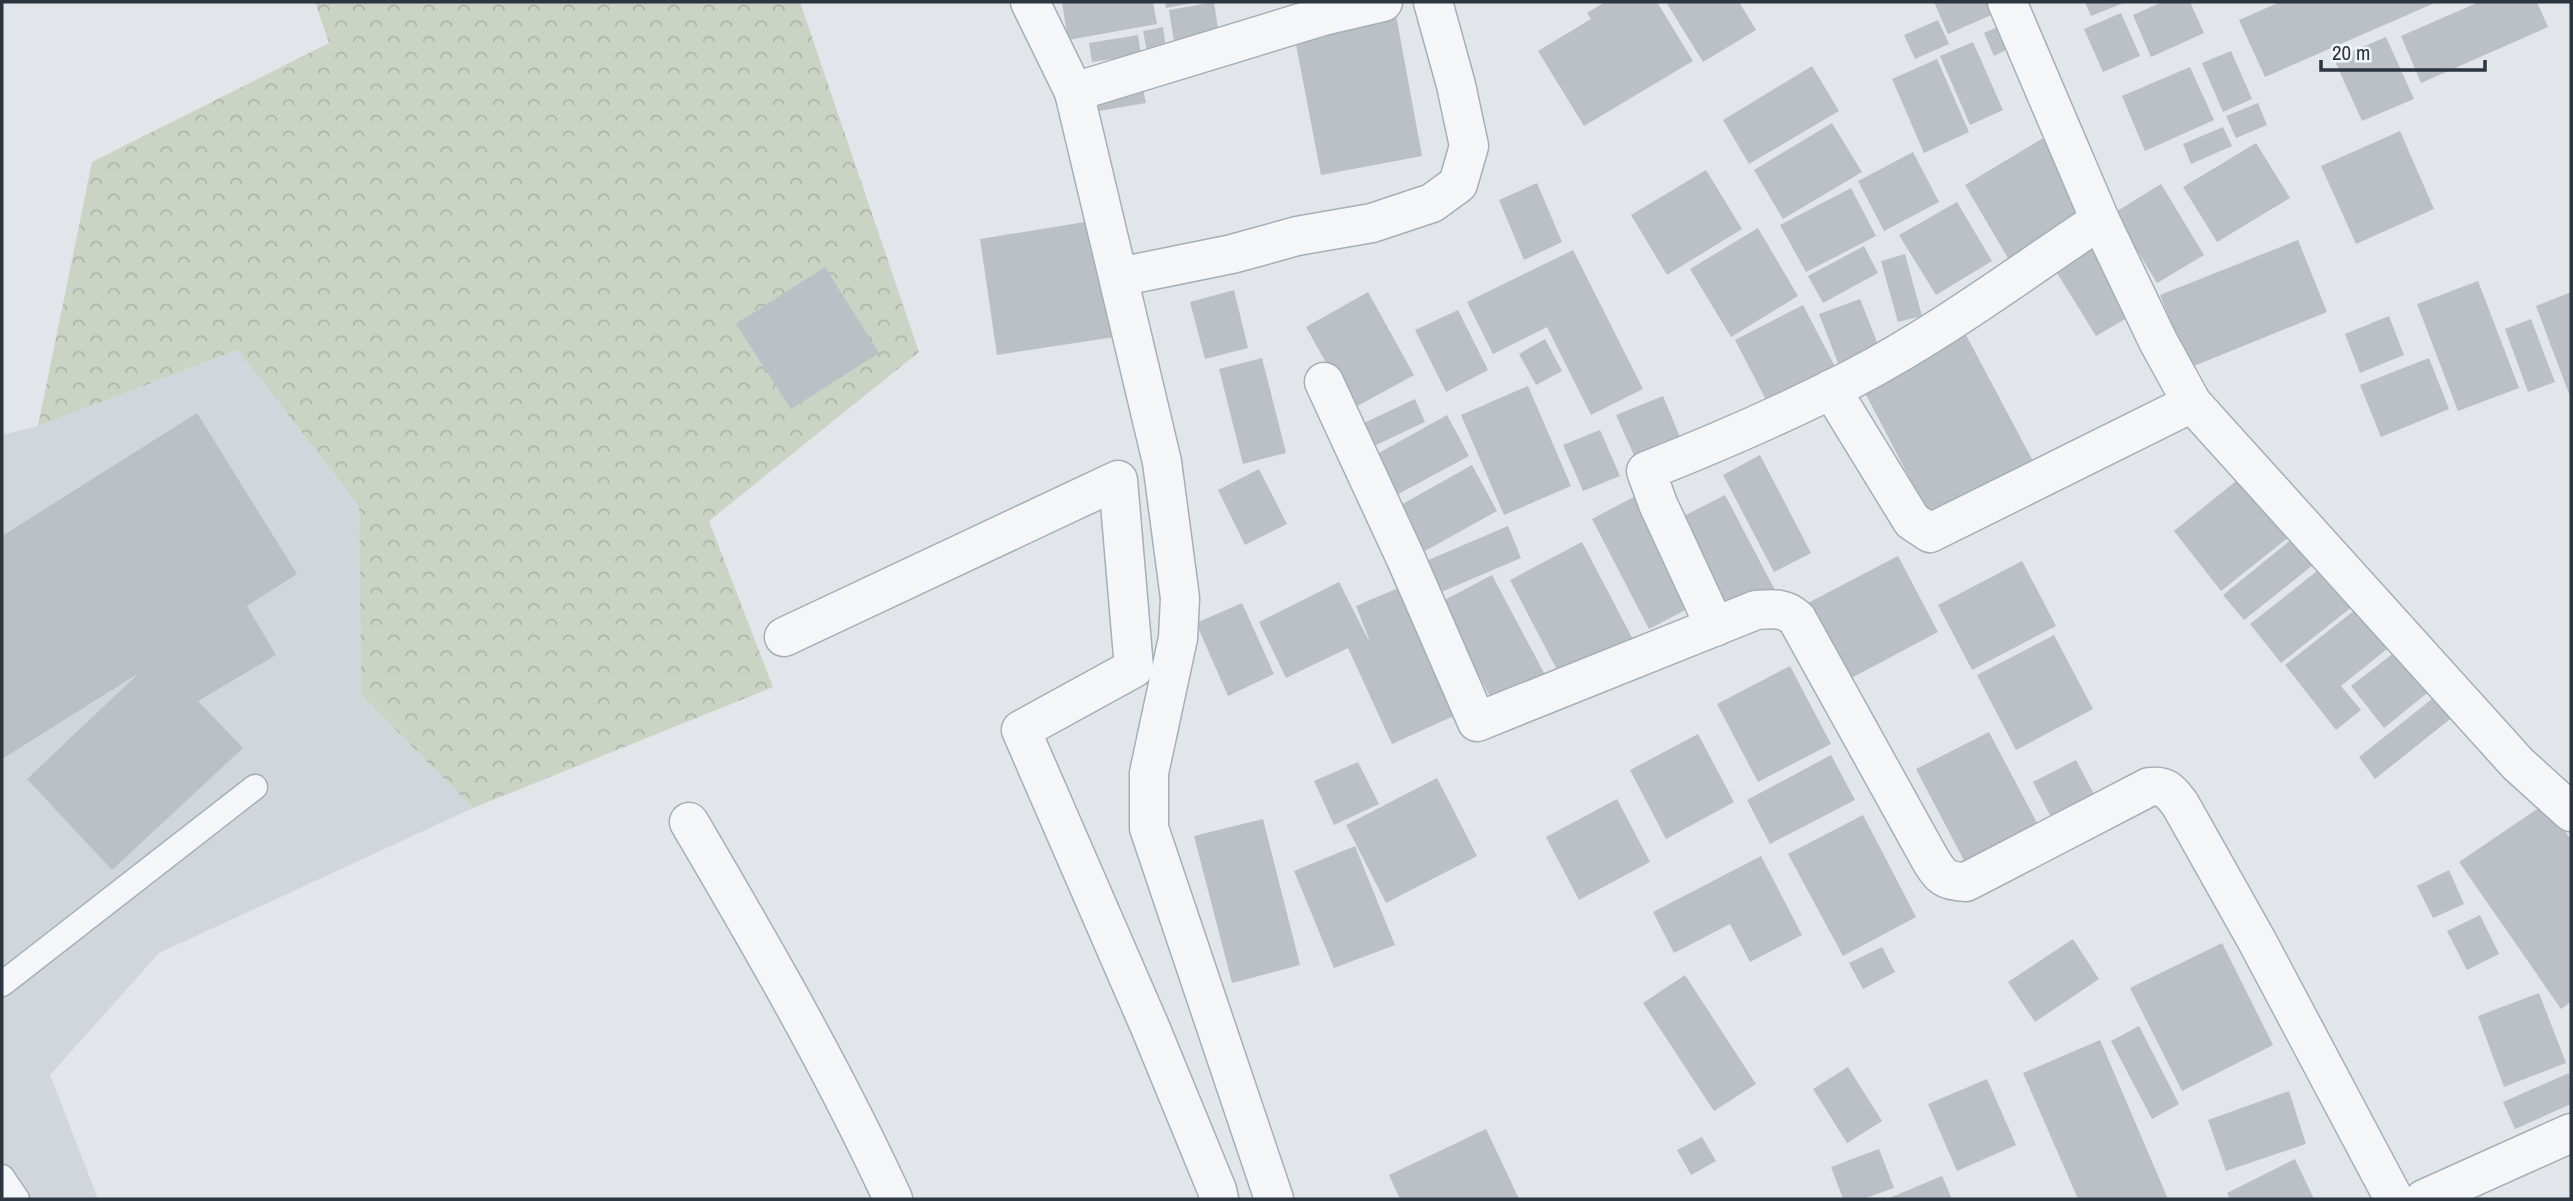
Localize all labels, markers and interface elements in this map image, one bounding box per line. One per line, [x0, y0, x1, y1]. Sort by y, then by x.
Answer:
scale bar [2321, 28, 2486, 72]
text: 20 m [2332, 38, 2370, 67]

